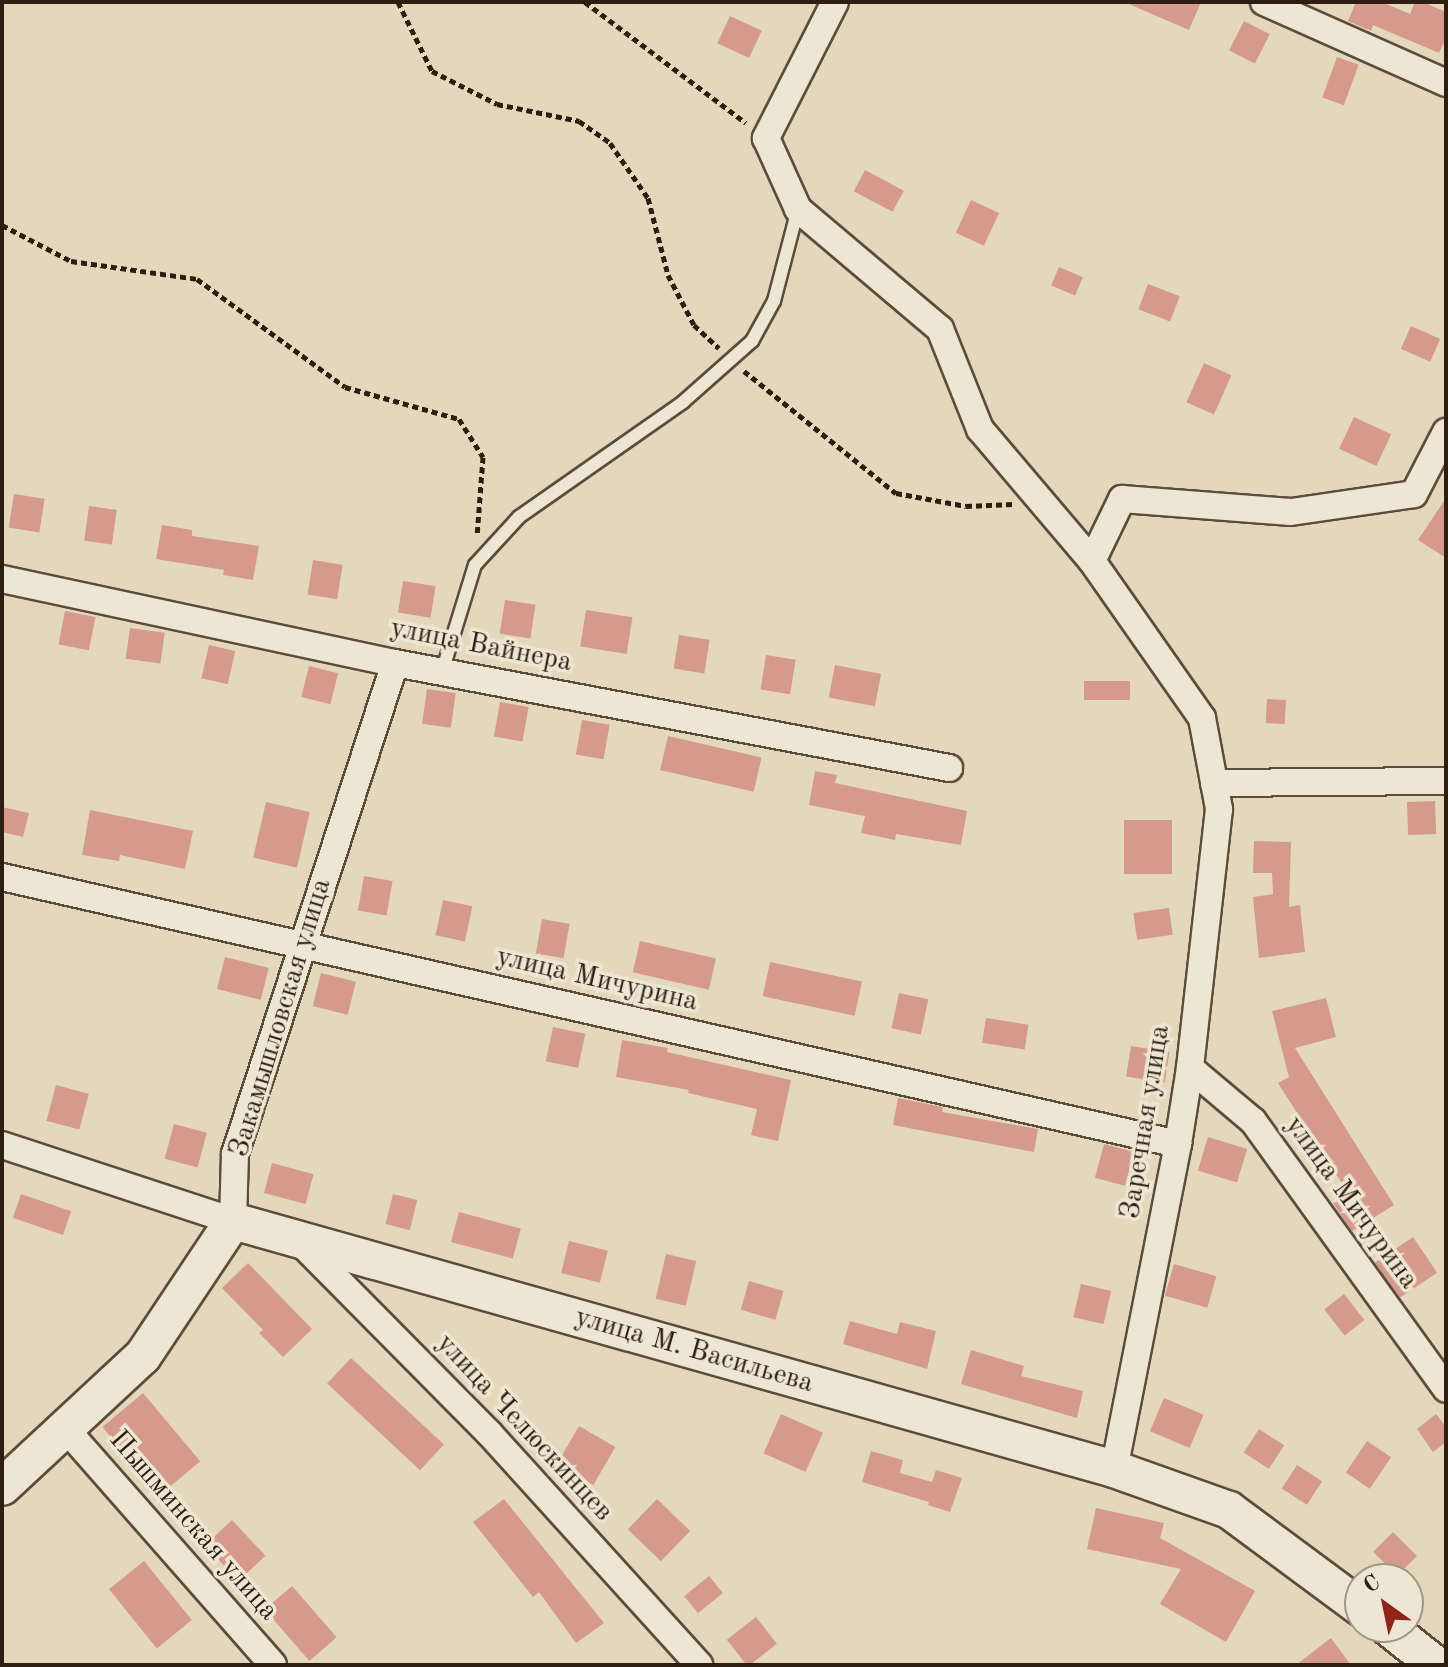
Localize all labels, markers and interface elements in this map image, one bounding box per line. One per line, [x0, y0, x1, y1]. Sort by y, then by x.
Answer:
street label: улица Вайнера [387, 612, 575, 680]
street label: Закамышловская улица [223, 875, 339, 1161]
street label: улица Мичурина [493, 941, 701, 1019]
street label: Заречная улица [1114, 1023, 1178, 1221]
street label: улица Мичурина [1277, 1110, 1425, 1296]
street label: улица М. Васильева [571, 1301, 817, 1401]
street label: улица Челюскинцев [429, 1327, 619, 1529]
street label: Пышминская улица [101, 1424, 285, 1628]
north arrow [1344, 1563, 1424, 1643]
text: С [1360, 1571, 1384, 1598]

